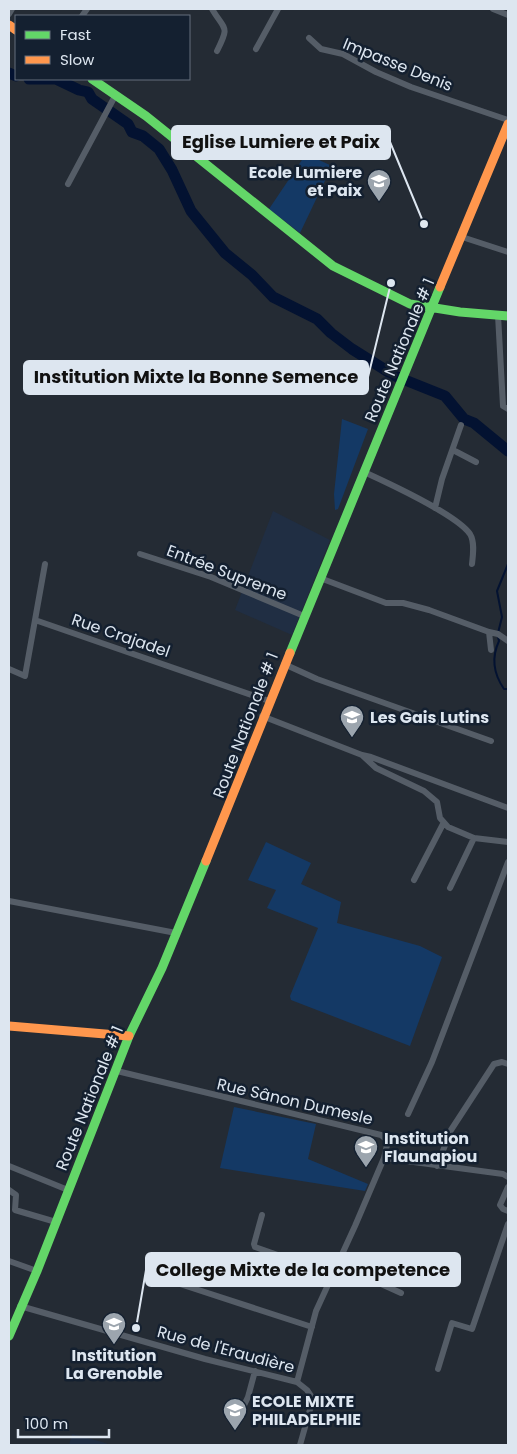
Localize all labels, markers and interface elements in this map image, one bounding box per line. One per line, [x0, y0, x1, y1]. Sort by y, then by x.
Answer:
legend [15, 15, 190, 80]
text: Fast [60, 24, 91, 45]
street label: Impasse Denis [339, 32, 456, 97]
text: Slow [60, 49, 95, 70]
callout: Eglise Lumiere et Paix [172, 126, 390, 159]
text: Eglise Lumiere et Paix [182, 129, 380, 154]
place label: Ecole Lumiere et Paix [249, 161, 363, 202]
school or university icon: Ecole Lumiere et Paix [366, 168, 392, 202]
street label: Route Nationale # 1 [359, 275, 440, 426]
callout: Institution Mixte la Bonne Semence [24, 361, 368, 394]
text: Institution Mixte la Bonne Semence [34, 364, 358, 389]
street label: Entrée Supreme [163, 539, 290, 606]
street label: Rue Crajadel [69, 608, 173, 663]
street label: Route Nationale # 1 [207, 649, 284, 801]
school or university icon: Les Gais Lutins [339, 704, 365, 738]
place label: Les Gais Lutins [370, 706, 489, 729]
street label: Route Nationale # 1 [50, 1022, 129, 1174]
street label: Rue Sânon Dumesle [215, 1072, 375, 1131]
place label: Institution Flaunapiou [384, 1127, 477, 1168]
school or university icon: Institution Flaunapiou [353, 1134, 379, 1168]
callout: College Mixte de la competence [146, 1253, 460, 1286]
text: College Mixte de la competence [156, 1257, 450, 1282]
school or university icon: Institution La Grenoble [101, 1311, 127, 1345]
street label: Rue de l'Eraudière [155, 1320, 297, 1379]
place label: Institution La Grenoble [65, 1344, 163, 1385]
place label: ECOLE MIXTE PHILADELPHIE [252, 1390, 361, 1431]
school or university icon: ECOLE MIXTE PHILADELPHIE [222, 1397, 248, 1431]
scale bar [18, 1406, 109, 1438]
text: 100 m [25, 1413, 68, 1434]

